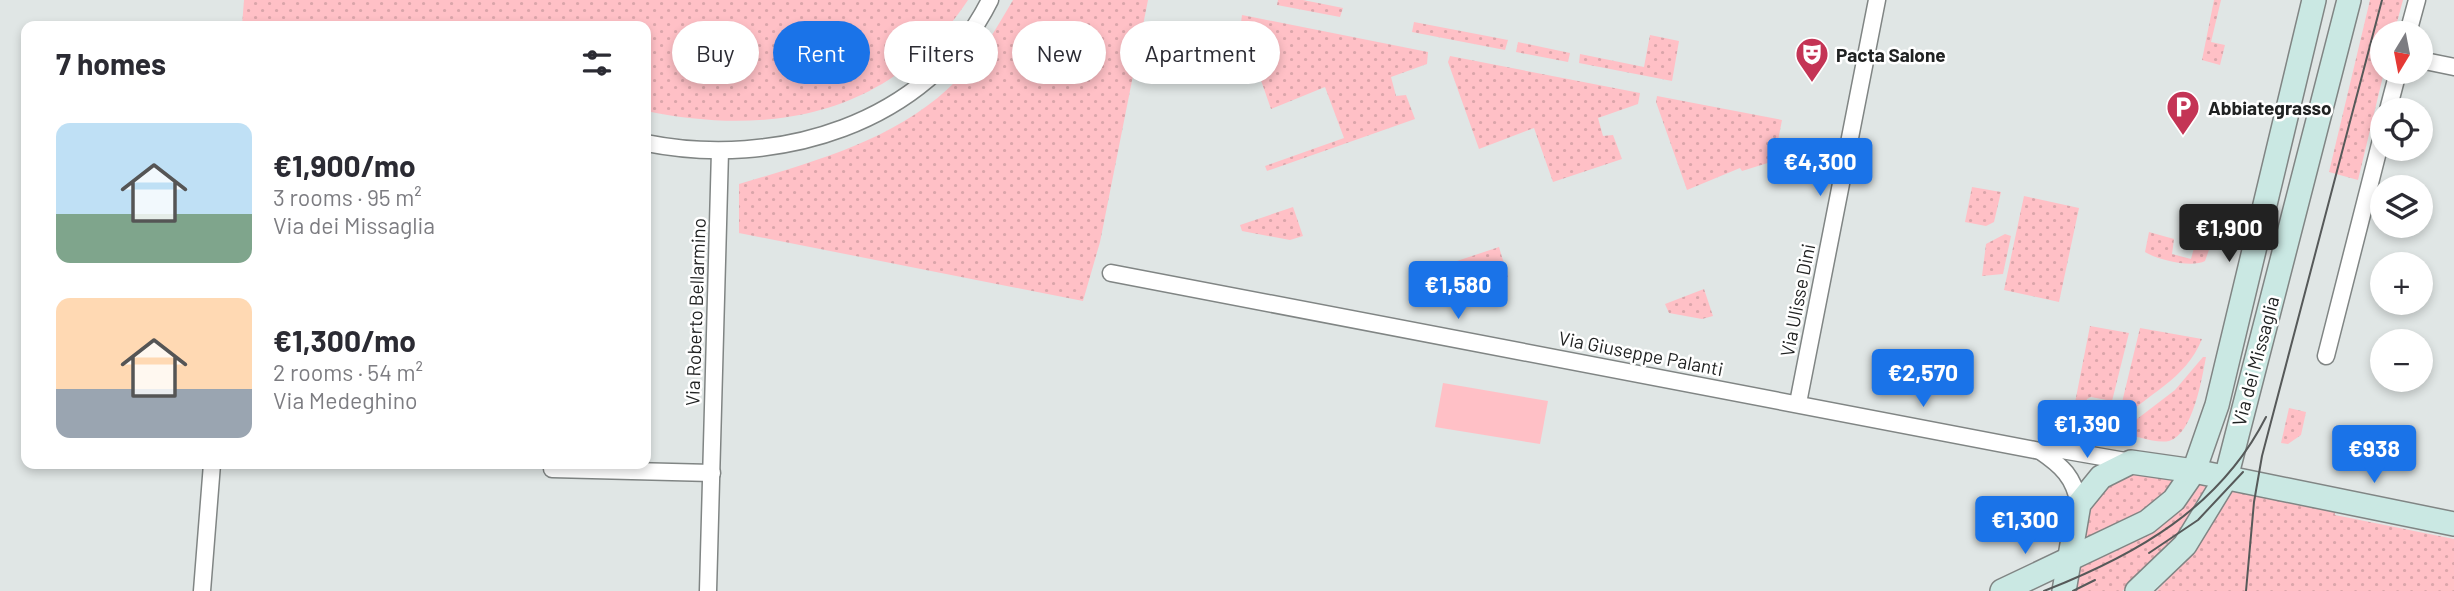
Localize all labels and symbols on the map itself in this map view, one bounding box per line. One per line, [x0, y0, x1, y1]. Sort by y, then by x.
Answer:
north arrow [2370, 21, 2432, 84]
theatre icon: Pacta Salone [1793, 35, 1831, 84]
place label: Pacta Salone [1836, 43, 1946, 66]
parking icon: Abbiategrasso [2164, 88, 2202, 137]
place label: Abbiategrasso [2208, 96, 2332, 119]
pin: €4,300 [1763, 138, 1877, 198]
pin: €1,900 [2172, 204, 2286, 264]
street label: Via Roberto Bellarmino [680, 218, 710, 406]
street label: Via Ulisse Dini [1775, 242, 1819, 358]
pin: €1,580 [1401, 262, 1515, 321]
street label: Via dei Missaglia [2227, 293, 2283, 429]
street label: Via Giuseppe Palanti [1557, 326, 1725, 380]
pin: €2,570 [1866, 350, 1980, 409]
pin: €1,390 [2030, 400, 2144, 460]
pin: €938 [2333, 426, 2415, 485]
pin: €1,300 [1968, 496, 2082, 556]

